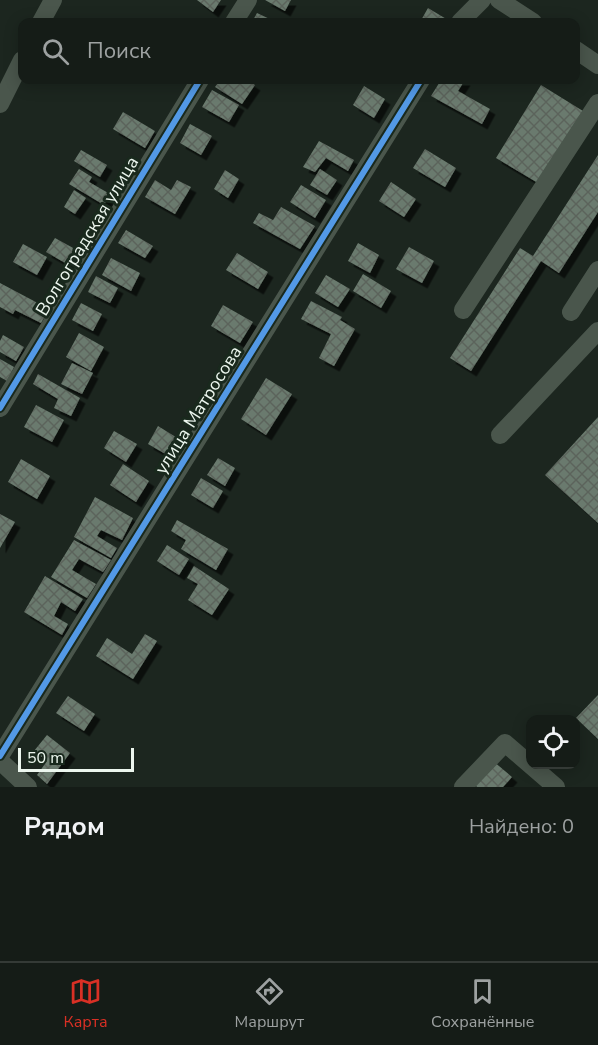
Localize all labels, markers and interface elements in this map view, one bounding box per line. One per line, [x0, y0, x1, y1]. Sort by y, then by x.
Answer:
search box [18, 18, 580, 84]
icon: search [39, 35, 72, 68]
text: Поиск [87, 36, 151, 66]
street label: Волгоградская улица [30, 152, 144, 320]
street label: улица Матросова [149, 341, 247, 479]
map controls [526, 715, 580, 769]
button: locate [526, 715, 580, 769]
scale bar [18, 745, 134, 772]
text: 50 m [27, 747, 64, 769]
text: Рядом [24, 809, 105, 844]
text: Найдено: 0 [469, 813, 574, 840]
tab: Карта [63, 975, 108, 1033]
tab: Маршрут [235, 975, 304, 1033]
tab: Сохранённые [431, 975, 534, 1033]

